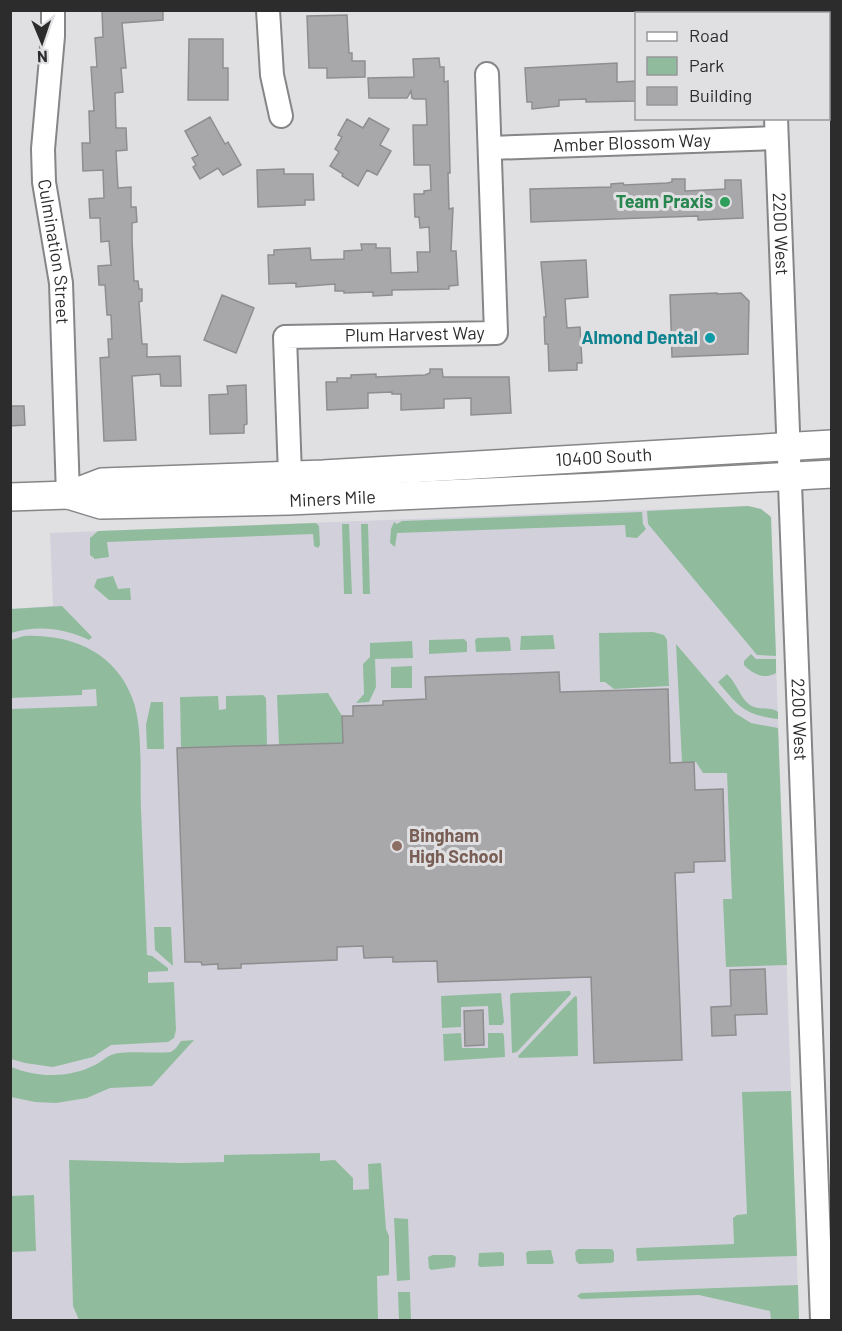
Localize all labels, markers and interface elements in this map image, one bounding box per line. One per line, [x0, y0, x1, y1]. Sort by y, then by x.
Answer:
north arrow [12, 12, 72, 72]
legend [635, 12, 830, 120]
text: Road [689, 24, 729, 46]
text: N [37, 48, 48, 67]
text: Park [689, 54, 724, 76]
text: Building [689, 84, 752, 106]
street label: Amber Blossom Way [552, 128, 711, 156]
street label: Culmination Street [34, 177, 74, 325]
place label: Team Praxis [616, 190, 713, 212]
street label: 2200 West [769, 192, 794, 276]
marker: Team Praxis [718, 195, 732, 209]
street label: Plum Harvest Way [345, 321, 485, 346]
place label: Almond Dental [581, 326, 698, 348]
marker: Almond Dental [703, 331, 717, 345]
street label: 10400 South [555, 443, 653, 470]
street label: Miners Mile [289, 485, 376, 511]
street label: 2200 West [787, 678, 813, 761]
place label: Bingham High School [409, 824, 503, 867]
marker: Bingham High School [390, 839, 404, 853]

